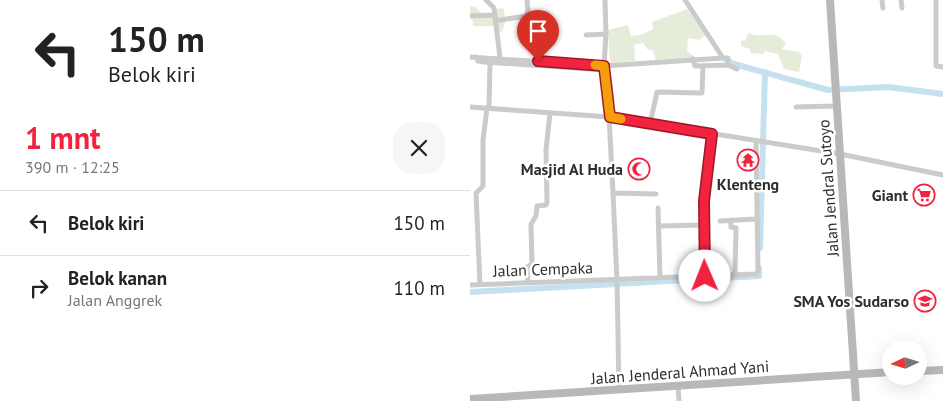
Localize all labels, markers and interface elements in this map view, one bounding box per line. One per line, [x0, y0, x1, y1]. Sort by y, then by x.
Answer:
pin [517, 10, 559, 61]
text: 150 m [108, 16, 205, 62]
icon: arrive [524, 17, 552, 45]
icon: left [25, 20, 90, 85]
text: Belok kiri [108, 60, 196, 88]
text: 1 mnt [25, 118, 101, 157]
street label: Jalan Jendral Sutoyo [813, 119, 843, 258]
button: close [393, 122, 445, 174]
temple icon: Klenteng [736, 148, 760, 172]
text: 390 m · 12:25 [25, 157, 120, 177]
mosque icon: Masjid Al Huda [627, 157, 651, 181]
place label: Masjid Al Huda [521, 159, 623, 179]
place label: Klenteng [717, 174, 779, 194]
supermarket icon: Giant [912, 183, 936, 207]
place label: Giant [872, 185, 908, 205]
icon: left [25, 209, 53, 237]
text: Belok kiri [68, 211, 144, 235]
text: 150 m [393, 211, 445, 235]
position arrow [678, 249, 730, 301]
street label: Jalan Cempaka [492, 257, 593, 281]
text: Belok kanan [68, 266, 167, 290]
icon: right [25, 274, 53, 302]
text: 110 m [393, 276, 445, 300]
school or university icon: SMA Yos Sudarso [913, 289, 937, 313]
text: Jalan Anggrek [68, 290, 162, 310]
place label: SMA Yos Sudarso [793, 291, 909, 311]
north arrow [882, 340, 928, 385]
map controls [882, 340, 927, 385]
street label: Jalan Jenderal Ahmad Yani [589, 356, 770, 388]

